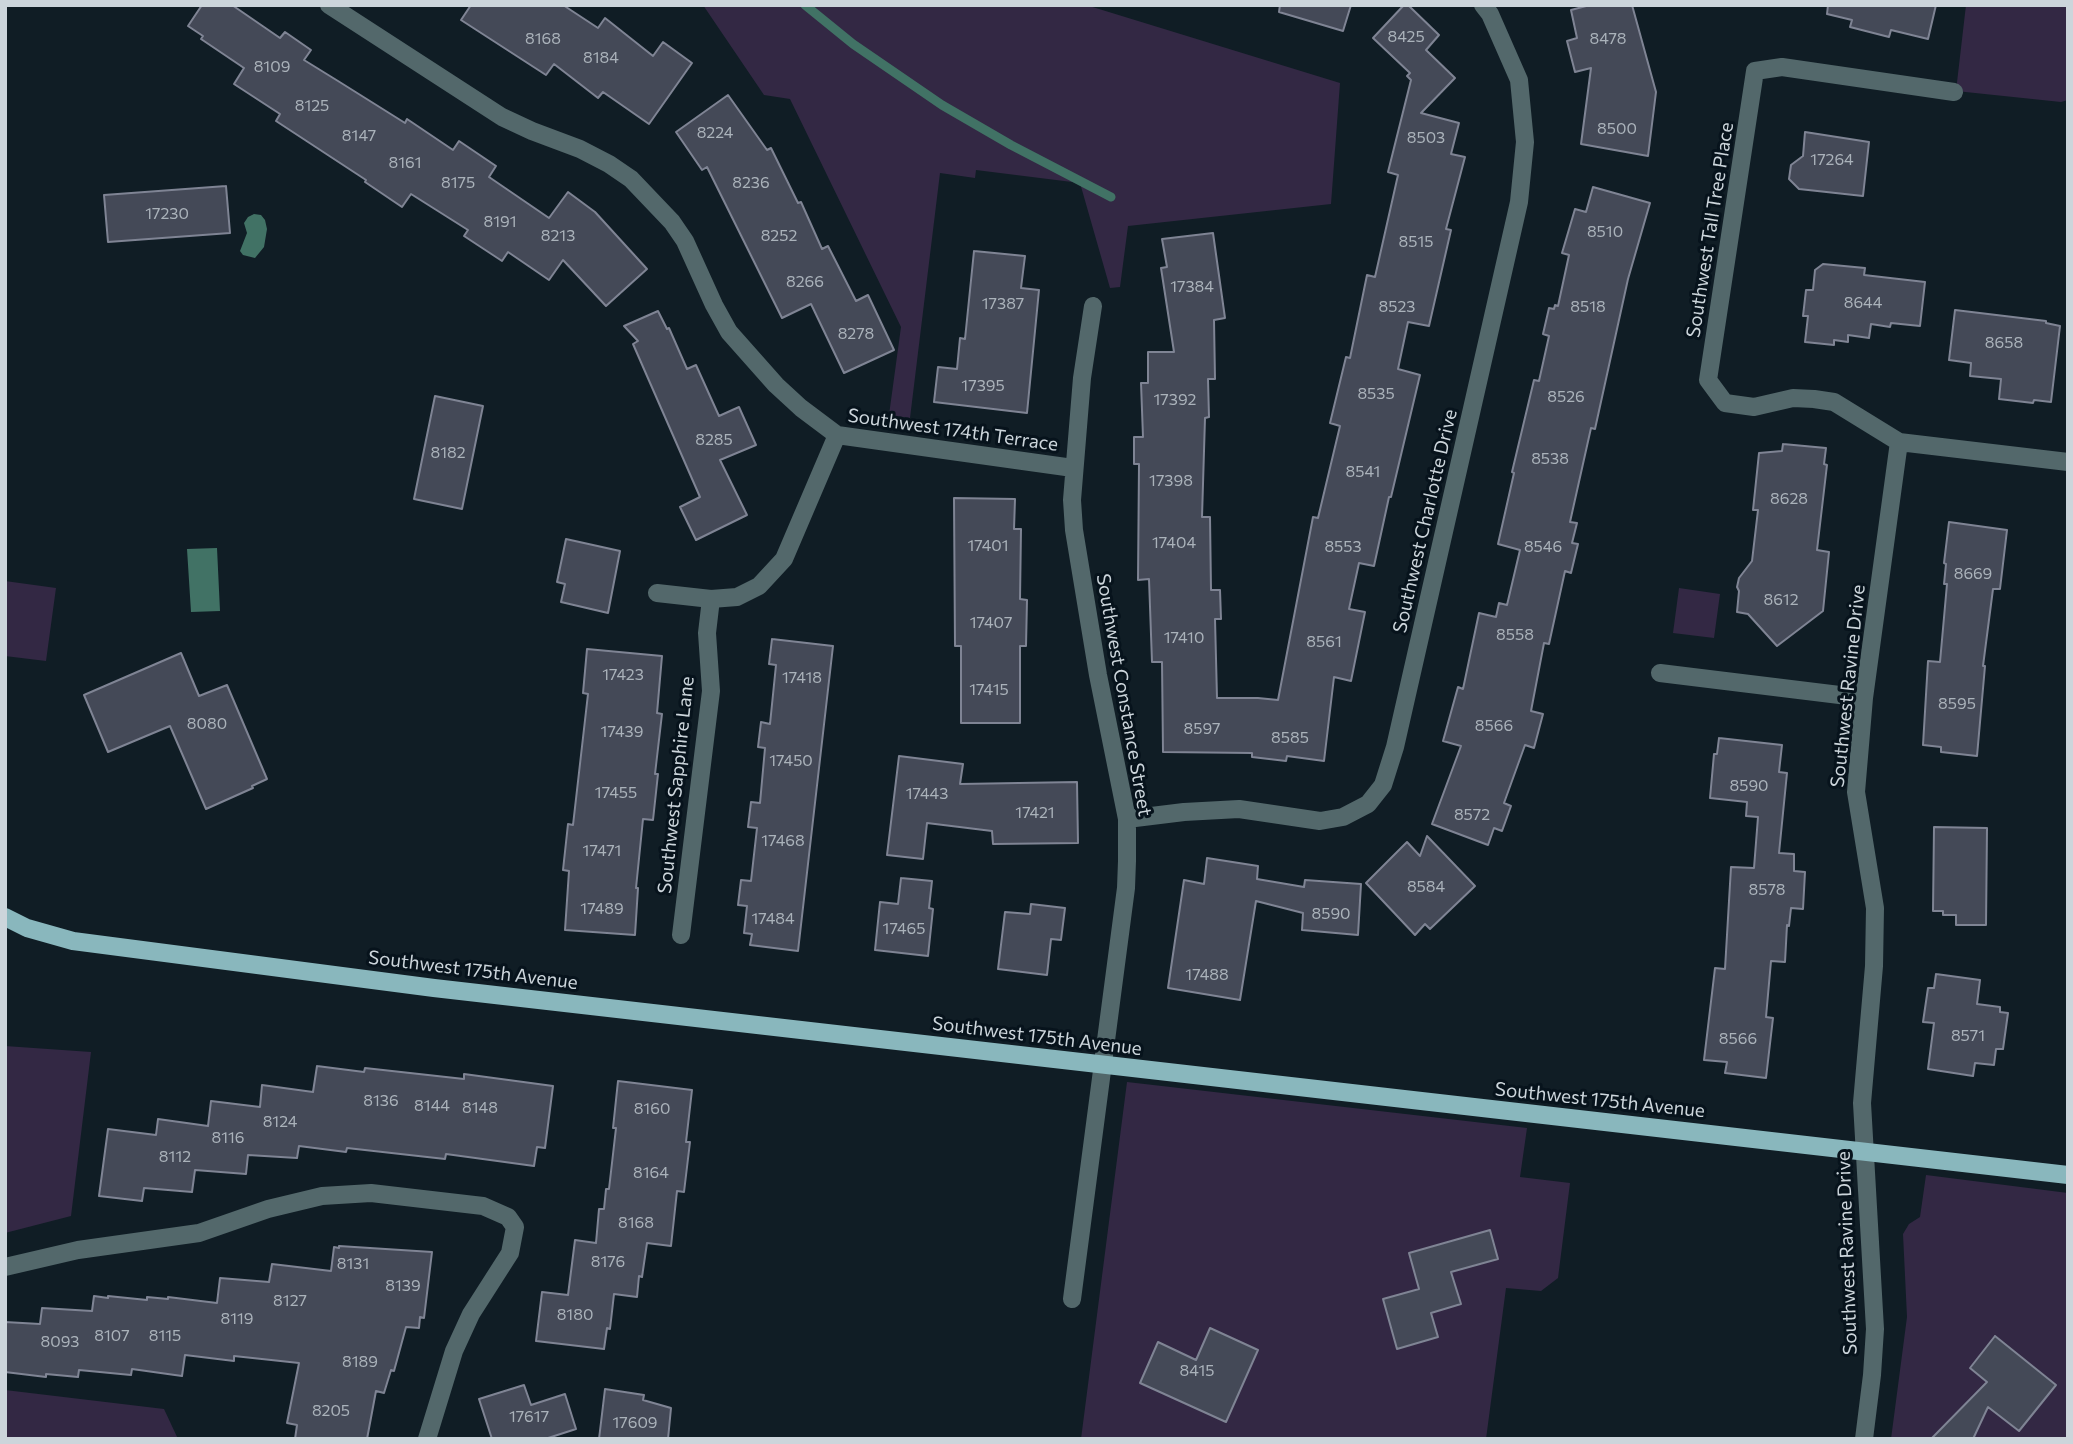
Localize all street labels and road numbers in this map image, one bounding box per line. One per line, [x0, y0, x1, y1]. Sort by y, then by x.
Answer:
street label: Southwest Tall Tree Place [1682, 121, 1738, 339]
street label: Southwest 174th Terrace [846, 404, 1060, 456]
street label: Southwest Charlotte Drive [1388, 407, 1462, 635]
street label: Southwest Constance Street [1091, 572, 1157, 818]
street label: Southwest Ravine Drive [1826, 583, 1870, 789]
street label: Southwest Sapphire Lane [653, 675, 699, 895]
street label: Southwest 175th Avenue [367, 946, 579, 994]
street label: Southwest 175th Avenue [931, 1012, 1143, 1060]
street label: Southwest 175th Avenue [1494, 1078, 1706, 1122]
street label: Southwest Ravine Drive [1832, 1151, 1862, 1355]

